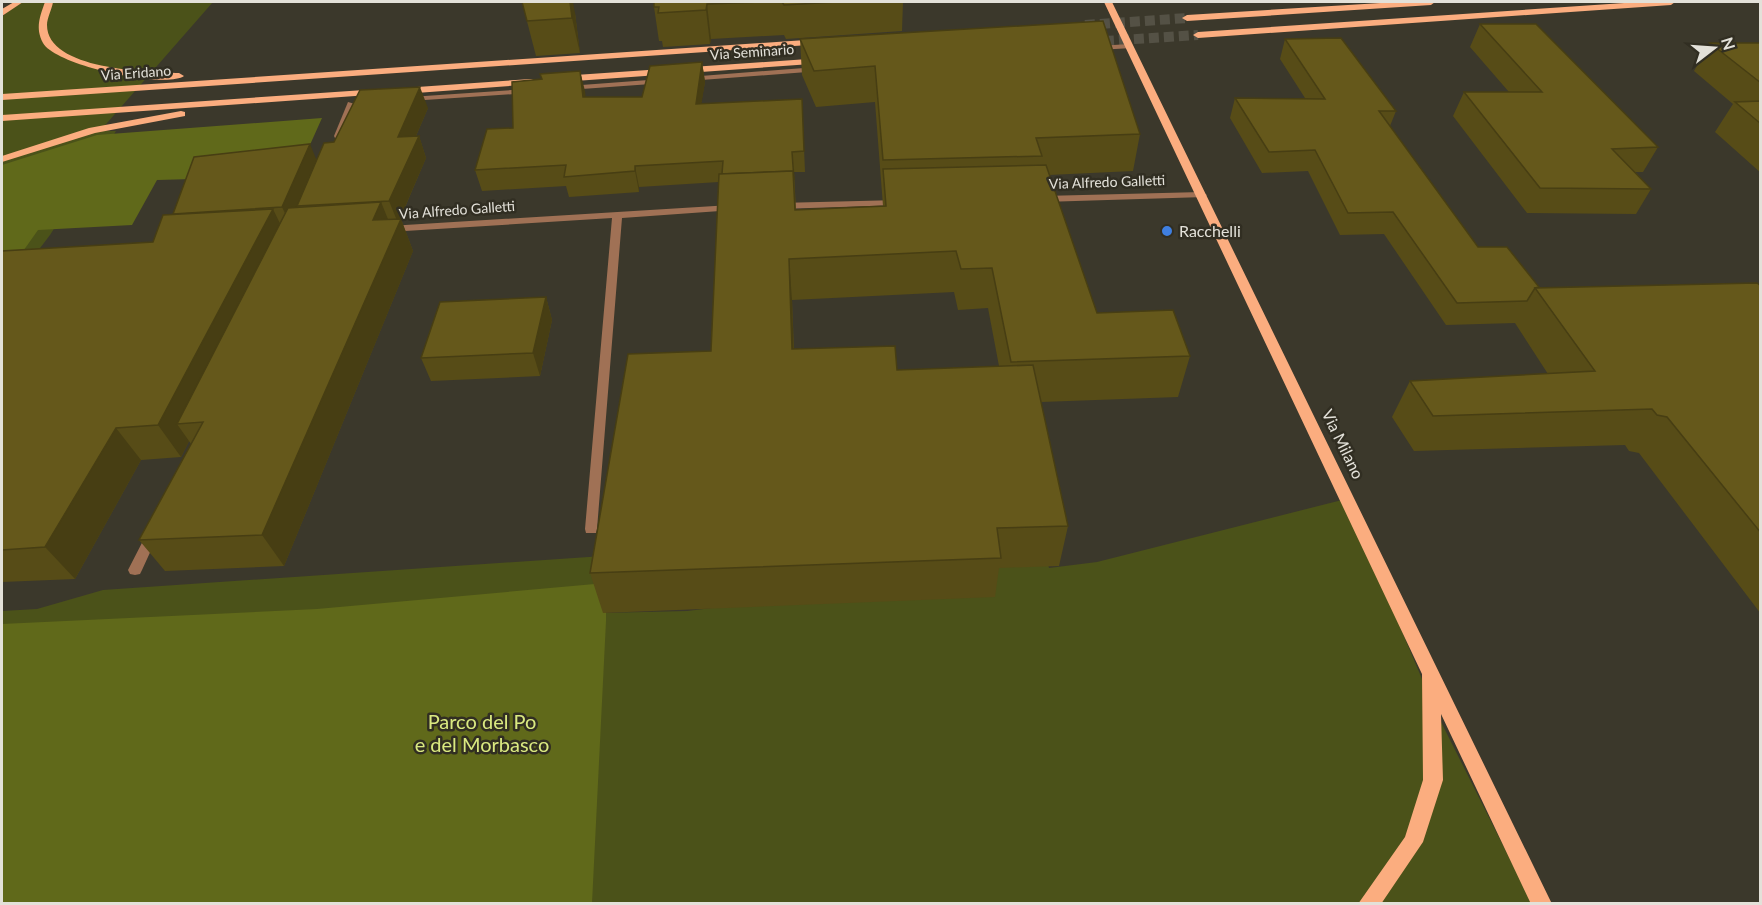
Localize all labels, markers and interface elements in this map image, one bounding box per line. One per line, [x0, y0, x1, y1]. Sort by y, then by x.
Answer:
north arrow [1684, 18, 1744, 78]
text: N [1718, 35, 1740, 52]
street label: Via Seminario [709, 40, 795, 63]
street label: Via Eridano [100, 62, 172, 83]
street label: Via Alfredo Galletti [1049, 171, 1165, 192]
street label: Via Alfredo Galletti [398, 197, 516, 222]
place label: Racchelli [1179, 221, 1241, 240]
marker: Racchelli [1160, 224, 1174, 238]
street label: Via Milano [1318, 406, 1368, 482]
park label: Parco del Po e del Morbasco [415, 709, 549, 756]

